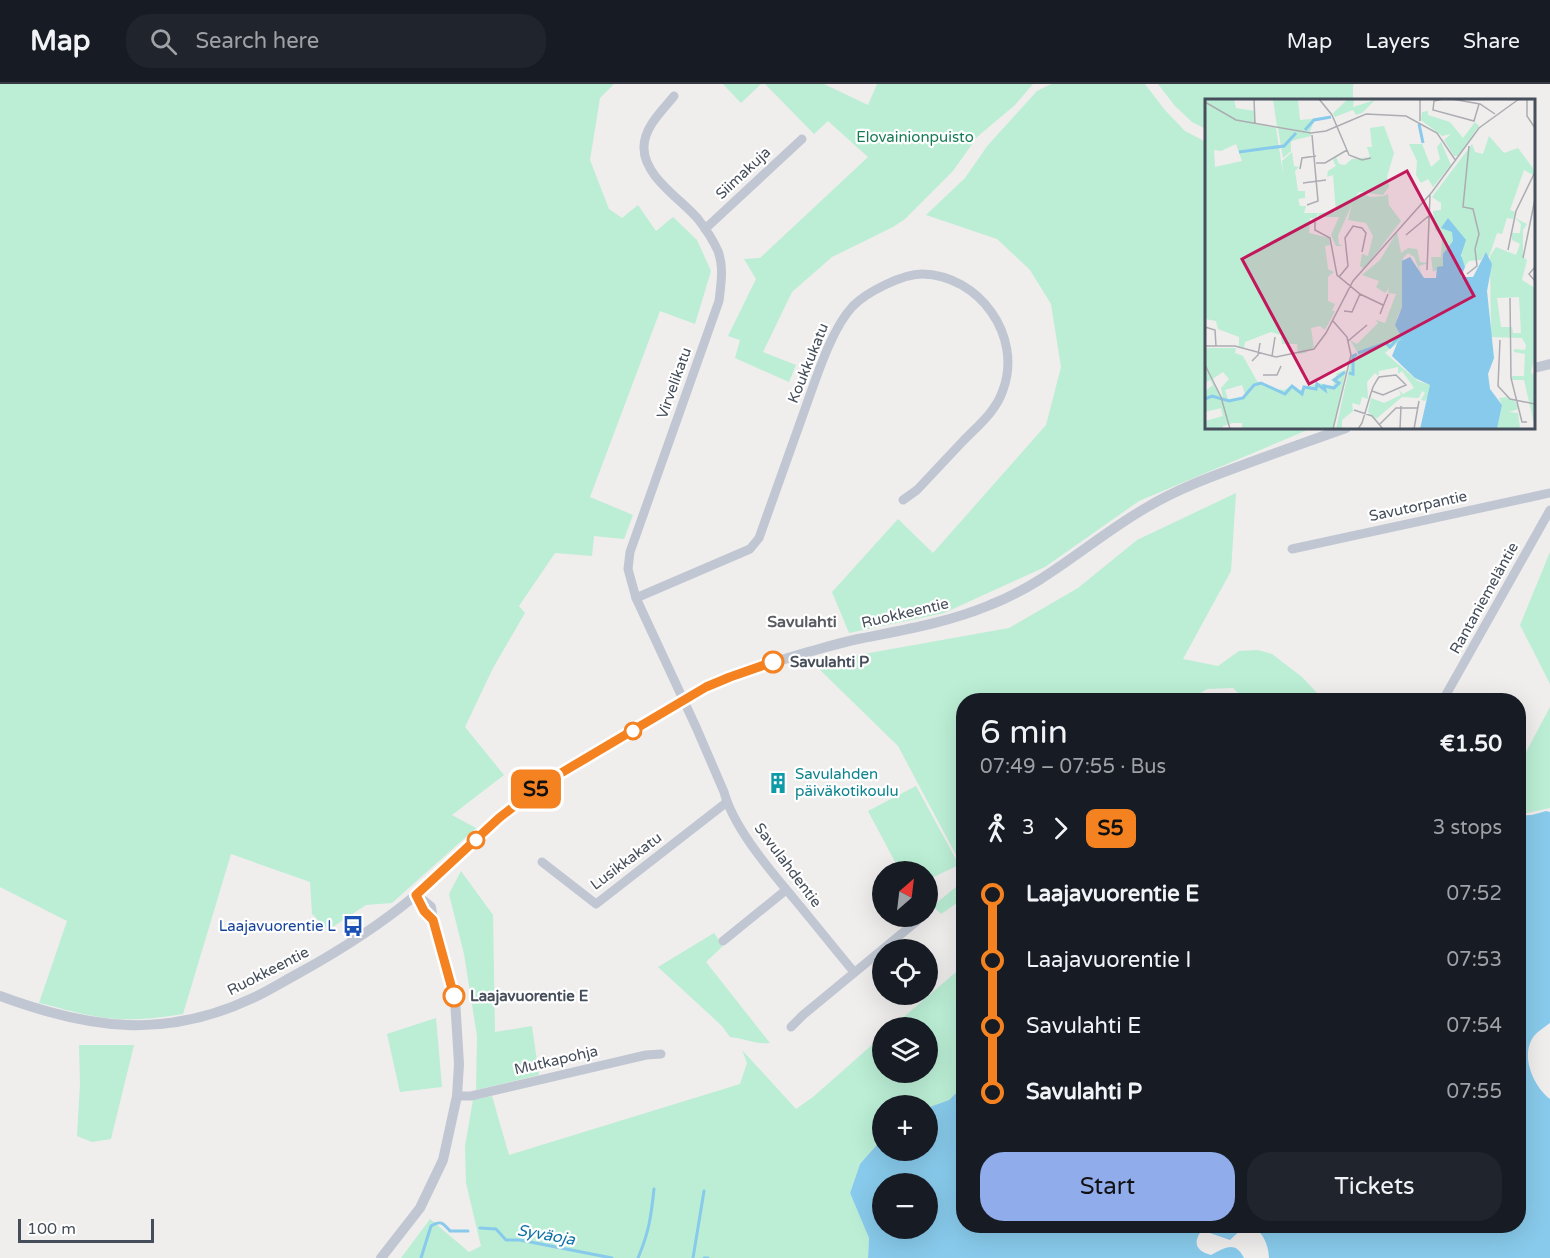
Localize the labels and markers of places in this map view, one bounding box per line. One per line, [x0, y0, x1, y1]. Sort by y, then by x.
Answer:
marker: Savulahti P [762, 651, 784, 673]
place label: Savulahti P [790, 653, 869, 671]
unlabelled marker [624, 722, 642, 740]
place label: Savulahden päiväkotikoulu [795, 765, 899, 800]
building icon: Savulahden päiväkotikoulu [766, 771, 790, 795]
unlabelled marker [467, 831, 485, 849]
bus stop icon: Laajavuorentie L [341, 914, 365, 938]
place label: Laajavuorentie L [219, 917, 336, 935]
marker: Laajavuorentie E [443, 985, 465, 1007]
place label: Laajavuorentie E [470, 987, 589, 1006]

